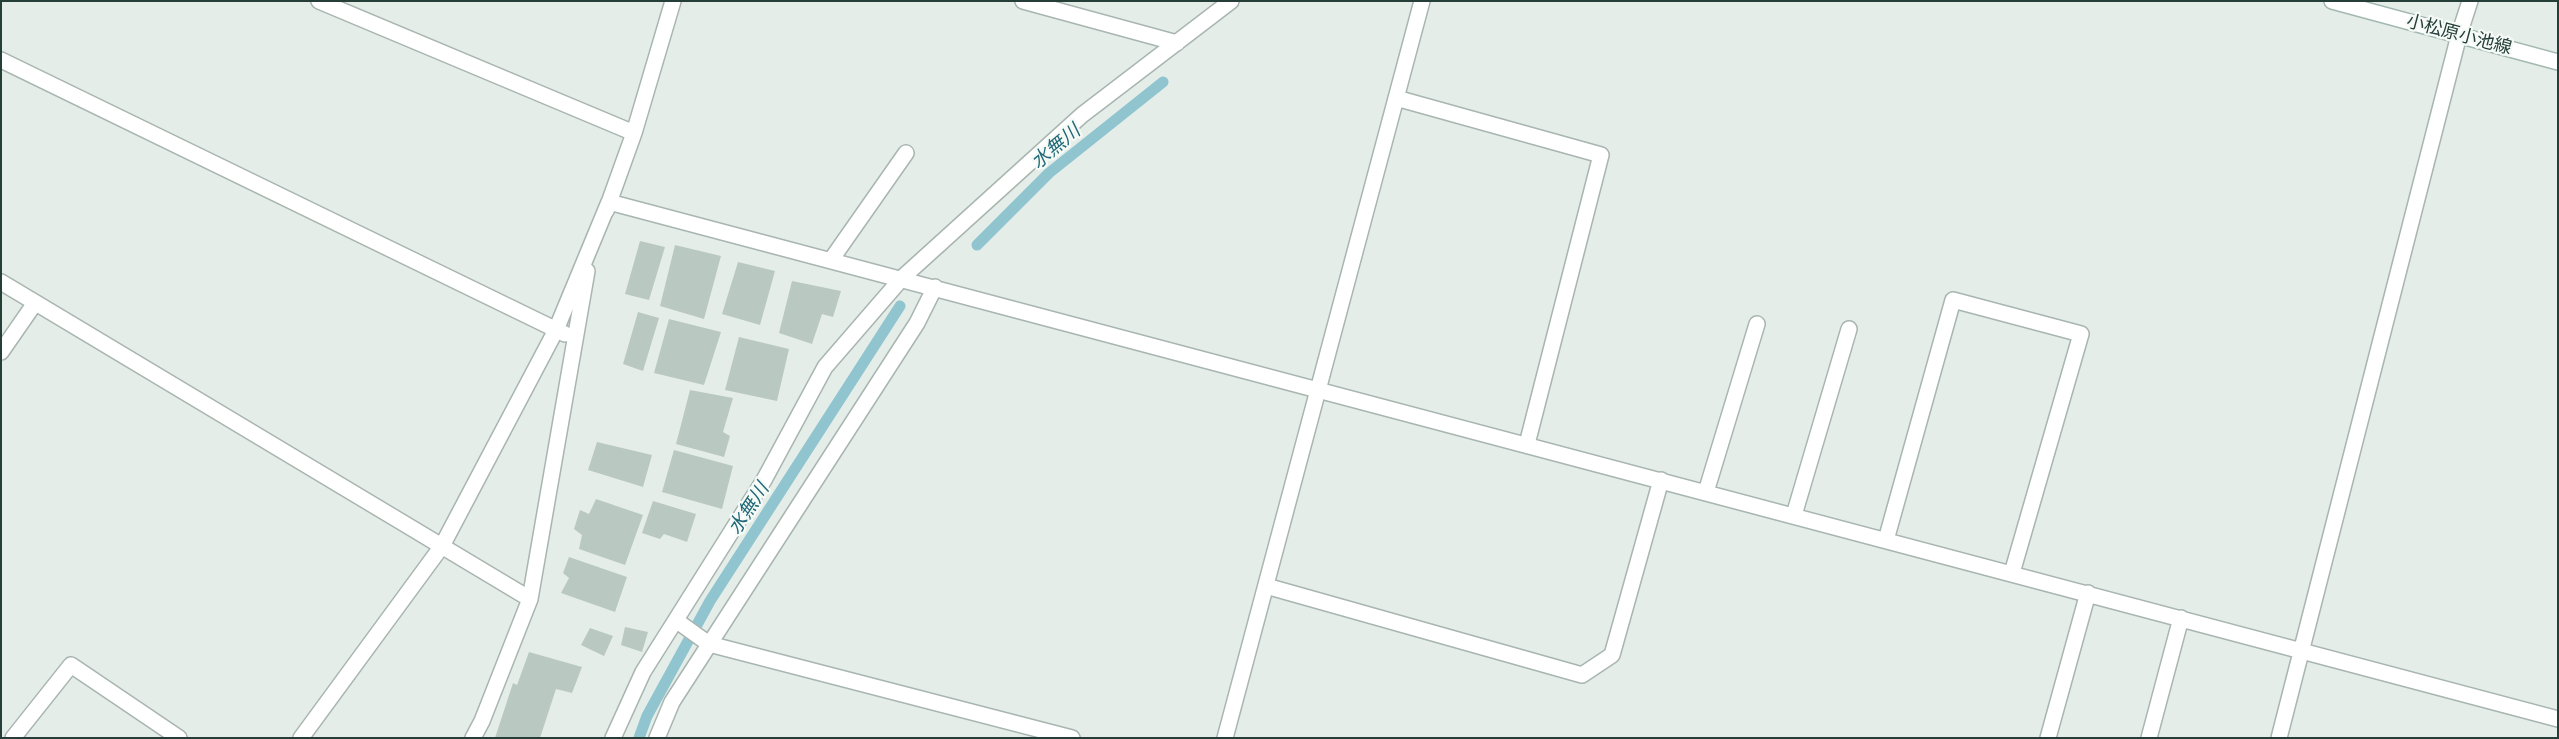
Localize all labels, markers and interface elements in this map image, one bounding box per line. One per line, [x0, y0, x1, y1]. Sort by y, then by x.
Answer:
street label: 小松原小池線 [2404, 11, 2514, 59]
water label: 水無川 [1027, 120, 1085, 174]
water label: 水無川 [724, 479, 774, 539]

